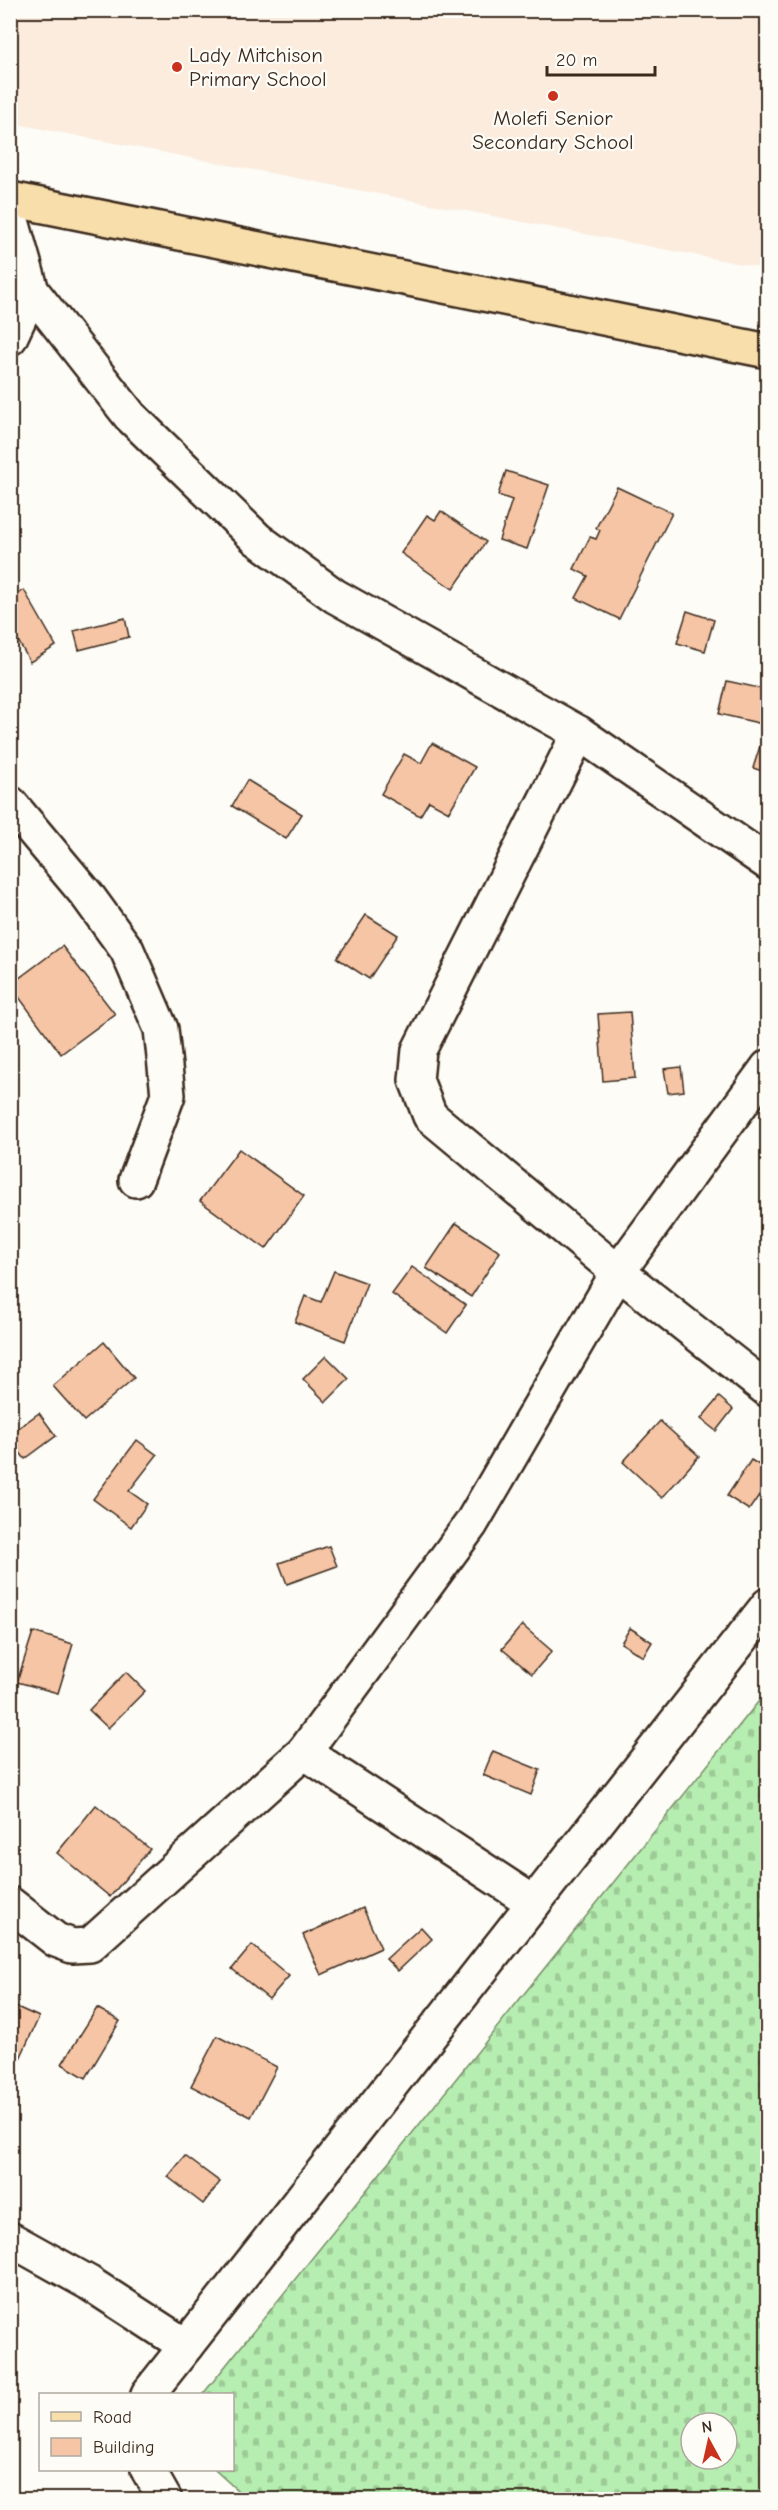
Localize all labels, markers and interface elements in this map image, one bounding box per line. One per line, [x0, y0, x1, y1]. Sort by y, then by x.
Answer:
scale bar [547, 39, 655, 77]
place label: Lady Mitchison Primary School [189, 43, 327, 91]
text: 20 m [556, 50, 597, 71]
marker: Lady Mitchison Primary School [170, 60, 184, 74]
marker: Molefi Senior Secondary School [546, 89, 560, 103]
place label: Molefi Senior Secondary School [472, 106, 634, 154]
legend [39, 2393, 234, 2471]
text: Road [93, 2407, 132, 2428]
north arrow [679, 2411, 739, 2471]
text: N [701, 2417, 713, 2437]
text: Building [93, 2437, 155, 2458]

